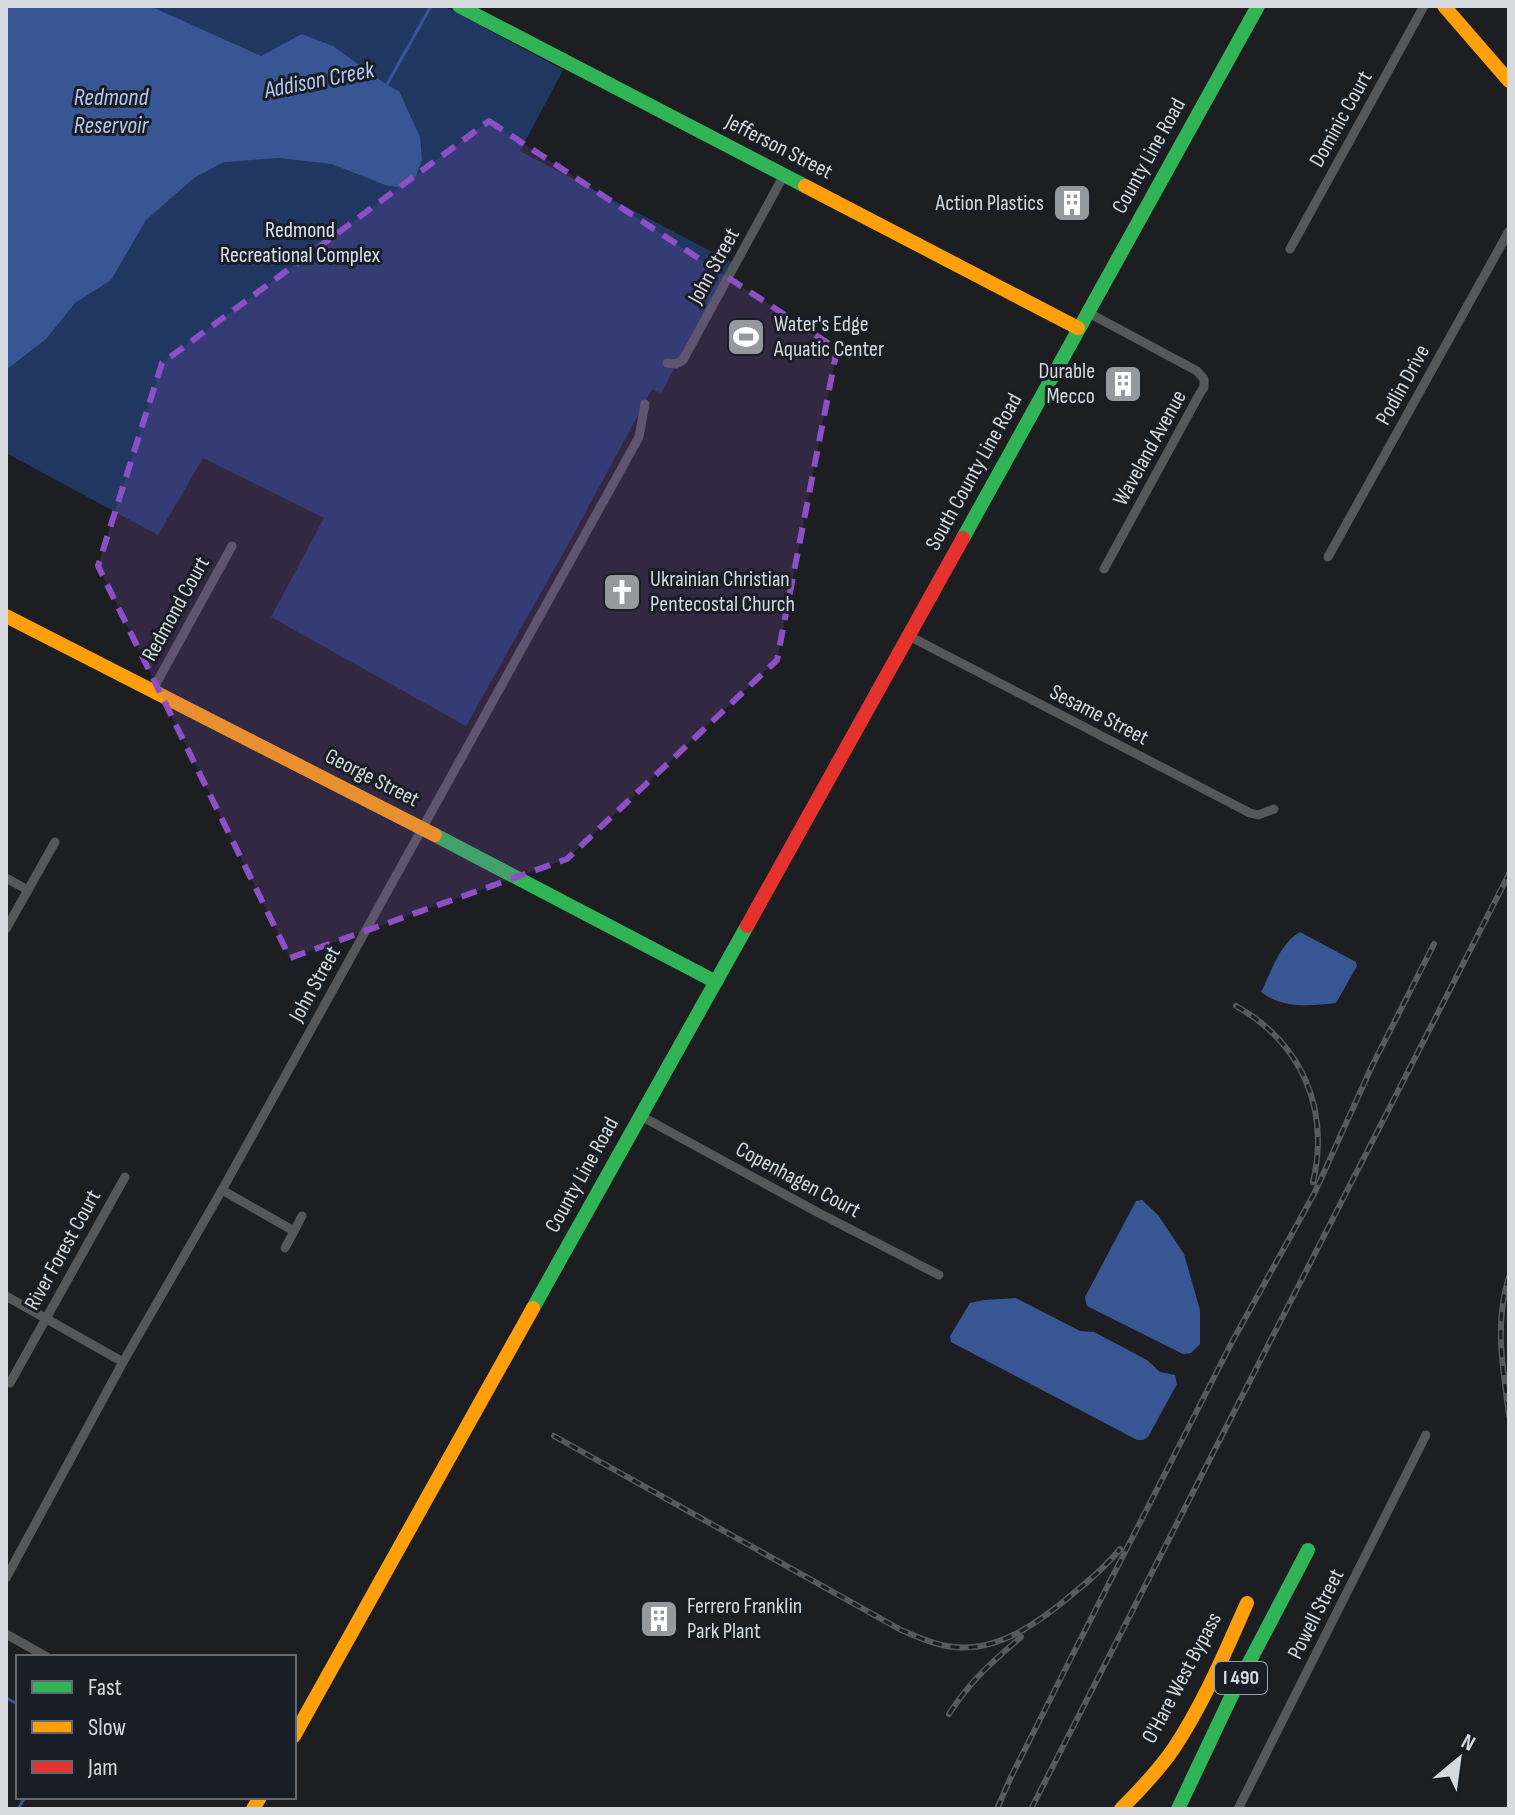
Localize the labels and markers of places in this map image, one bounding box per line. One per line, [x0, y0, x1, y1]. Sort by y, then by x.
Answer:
building icon: Action Plastics [1051, 182, 1093, 224]
place label: Action Plastics [935, 190, 1044, 217]
place label: Water's Edge Aquatic Center [773, 311, 884, 363]
sports icon: Water's Edge Aquatic Center [725, 316, 767, 358]
place label: Durable Mecco [1038, 358, 1095, 410]
building icon: Durable Mecco [1102, 363, 1144, 405]
place label: Ukrainian Christian Pentecostal Church [650, 566, 795, 618]
church icon: Ukrainian Christian Pentecostal Church [601, 571, 643, 613]
place label: Ferrero Franklin Park Plant [687, 1593, 802, 1645]
building icon: Ferrero Franklin Park Plant [638, 1598, 680, 1640]

